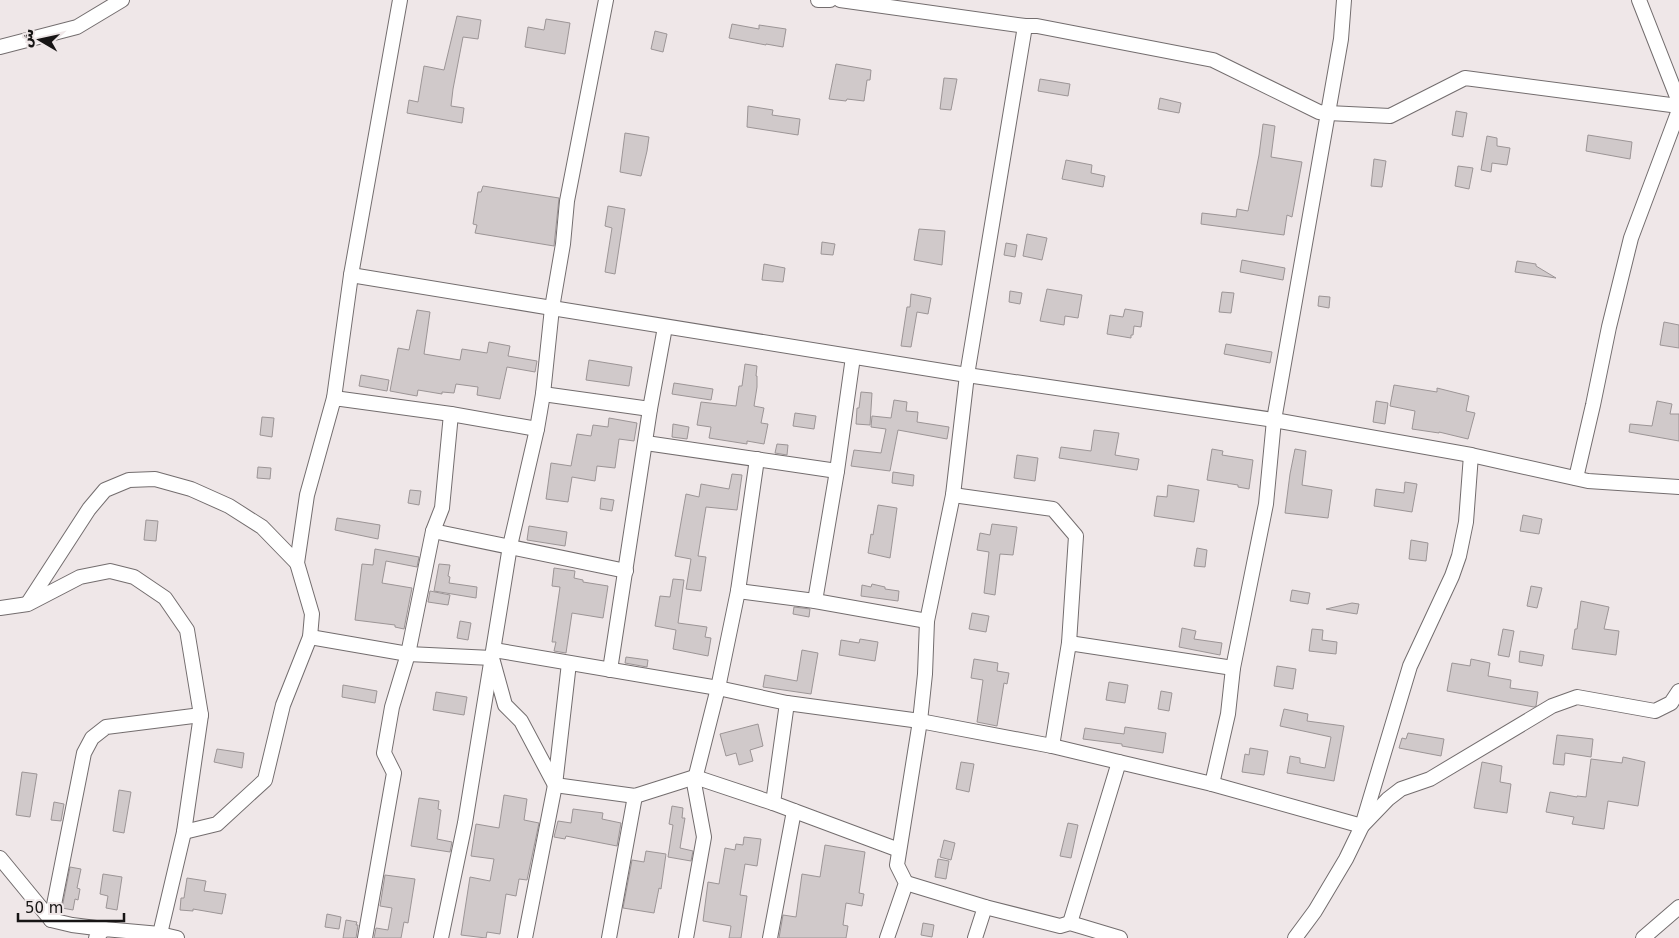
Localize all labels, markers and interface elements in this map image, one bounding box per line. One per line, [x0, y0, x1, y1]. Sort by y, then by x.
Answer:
north arrow [15, 15, 65, 65]
text: ش [18, 27, 37, 49]
scale bar [18, 890, 124, 922]
text: 50 m [25, 899, 63, 917]

